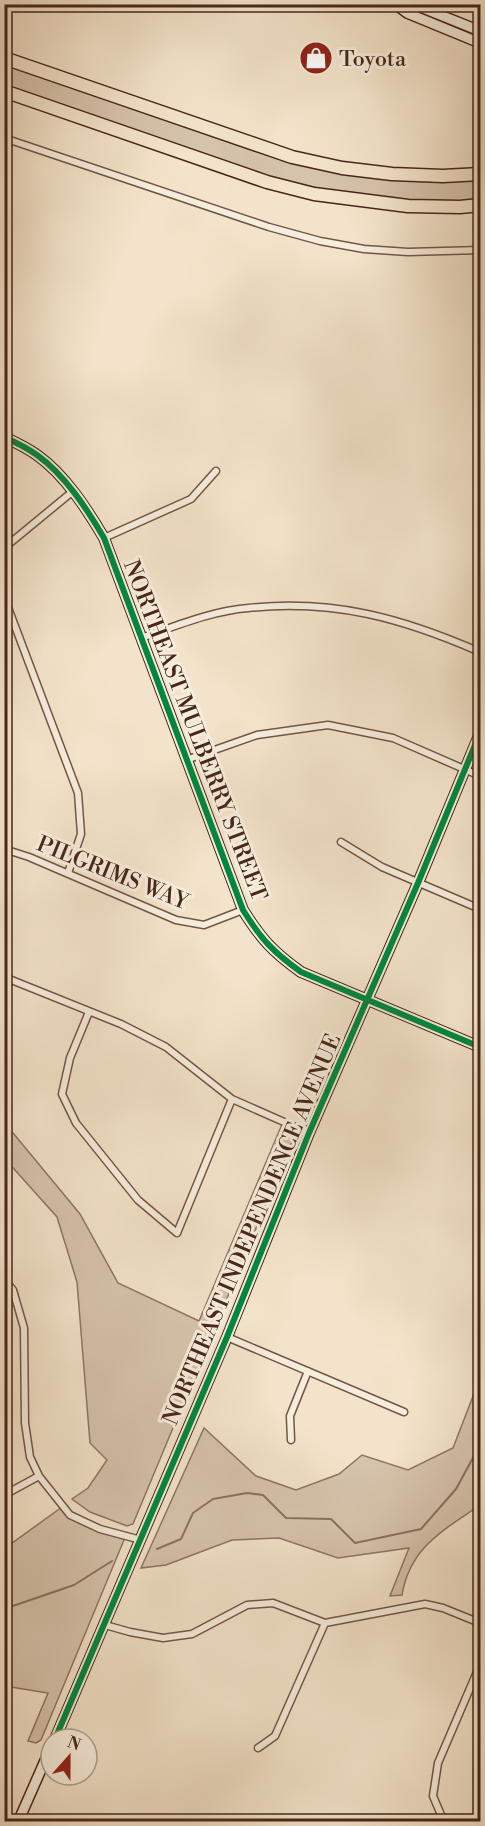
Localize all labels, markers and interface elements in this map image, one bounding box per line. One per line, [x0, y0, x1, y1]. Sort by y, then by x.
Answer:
shop icon: Toyota [298, 40, 334, 76]
place label: Toyota [339, 46, 407, 73]
street label: NORTHEAST MULBERRY STREET [117, 556, 272, 905]
street label: PILGRIMS WAY [33, 831, 194, 917]
street label: NORTHEAST INDEPENDENCE AVENUE [157, 1030, 347, 1429]
north arrow [39, 1727, 99, 1787]
text: N [65, 1732, 84, 1756]

